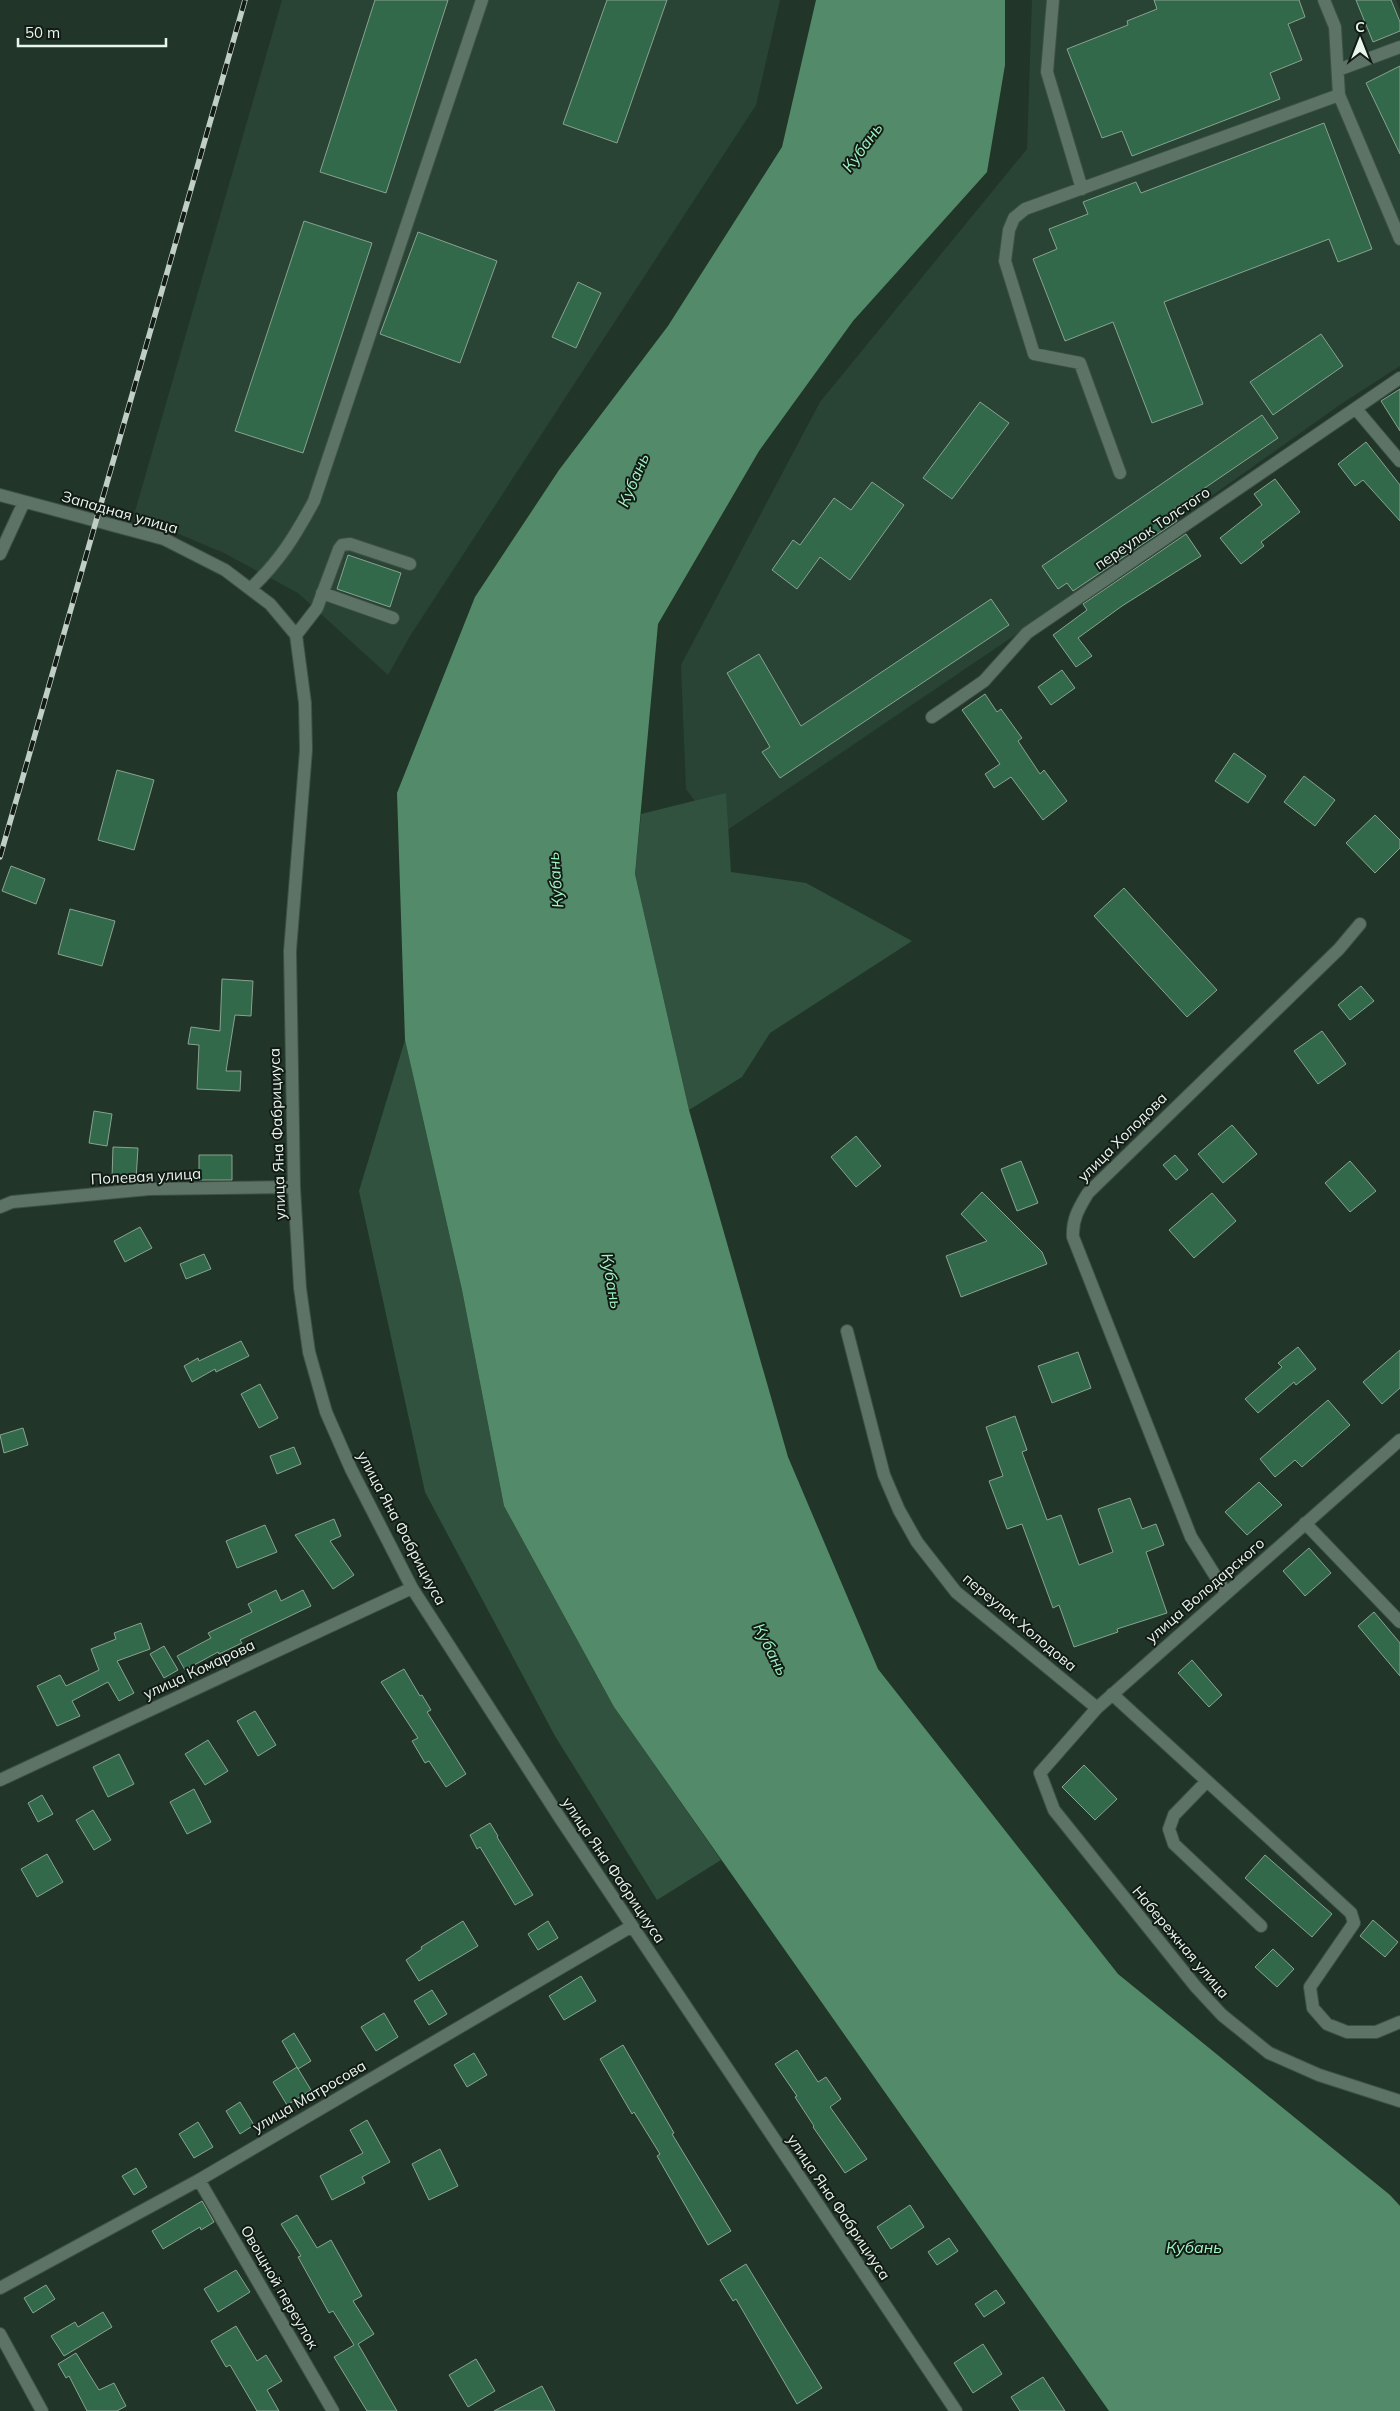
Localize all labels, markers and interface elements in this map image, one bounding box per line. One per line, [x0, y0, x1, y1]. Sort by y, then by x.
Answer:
scale bar [18, 15, 165, 47]
north arrow [1335, 15, 1385, 65]
text: С [1355, 18, 1365, 36]
text: 50 m [25, 23, 60, 42]
water label: Кубань [837, 118, 887, 176]
water label: Кубань [613, 450, 653, 510]
street label: переулок Толстого [1091, 482, 1213, 574]
street label: Западная улица [60, 486, 180, 538]
water label: Кубань [543, 851, 567, 909]
street label: улица Яна Фабрициуса [265, 1048, 289, 1220]
street label: улица Холодова [1073, 1088, 1171, 1186]
street label: Полевая улица [90, 1164, 202, 1188]
water label: Кубань [597, 1252, 627, 1311]
street label: улица Яна Фабрициуса [353, 1448, 451, 1608]
street label: улица Володарского [1142, 1533, 1268, 1647]
street label: переулок Холодова [959, 1569, 1081, 1675]
water label: Кубань [749, 1619, 793, 1679]
street label: улица Комарова [140, 1635, 258, 1703]
street label: улица Яна Фабрициуса [558, 1793, 670, 1947]
street label: Набережная улица [1128, 1882, 1234, 2002]
street label: улица Матросова [249, 2056, 369, 2136]
street label: улица Яна Фабрициуса [783, 2130, 895, 2284]
street label: Овощной переулок [237, 2222, 324, 2353]
water label: Кубань [1166, 2237, 1222, 2257]

